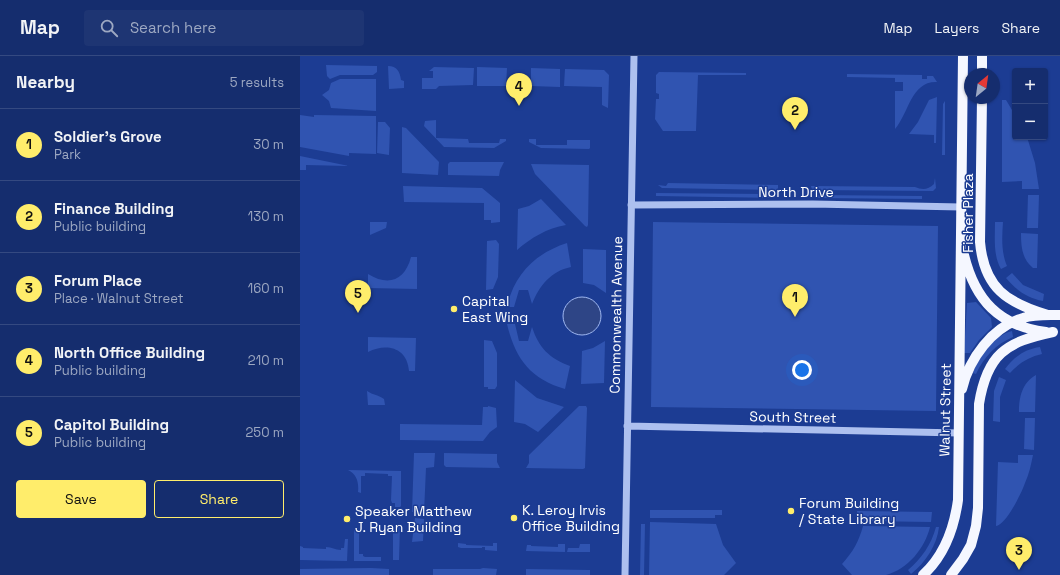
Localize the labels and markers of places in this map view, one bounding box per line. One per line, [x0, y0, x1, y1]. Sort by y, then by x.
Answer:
pin: 4 [506, 73, 532, 106]
pin: 2 [782, 97, 808, 130]
pin: 5 [345, 280, 371, 313]
pin: 1 [782, 284, 808, 317]
place label: Capital East Wing [462, 292, 528, 326]
marker: Capital East Wing [449, 304, 459, 314]
place label: Forum Building / State Library [799, 494, 899, 528]
place label: K. Leroy Irvis Office Building [522, 501, 620, 535]
place label: Speaker Matthew J. Ryan Building [355, 502, 472, 536]
marker: Forum Building / State Library [786, 506, 796, 516]
marker: K. Leroy Irvis Office Building [509, 513, 519, 523]
marker: Speaker Matthew J. Ryan Building [342, 514, 352, 524]
pin: 3 [1006, 537, 1032, 570]

